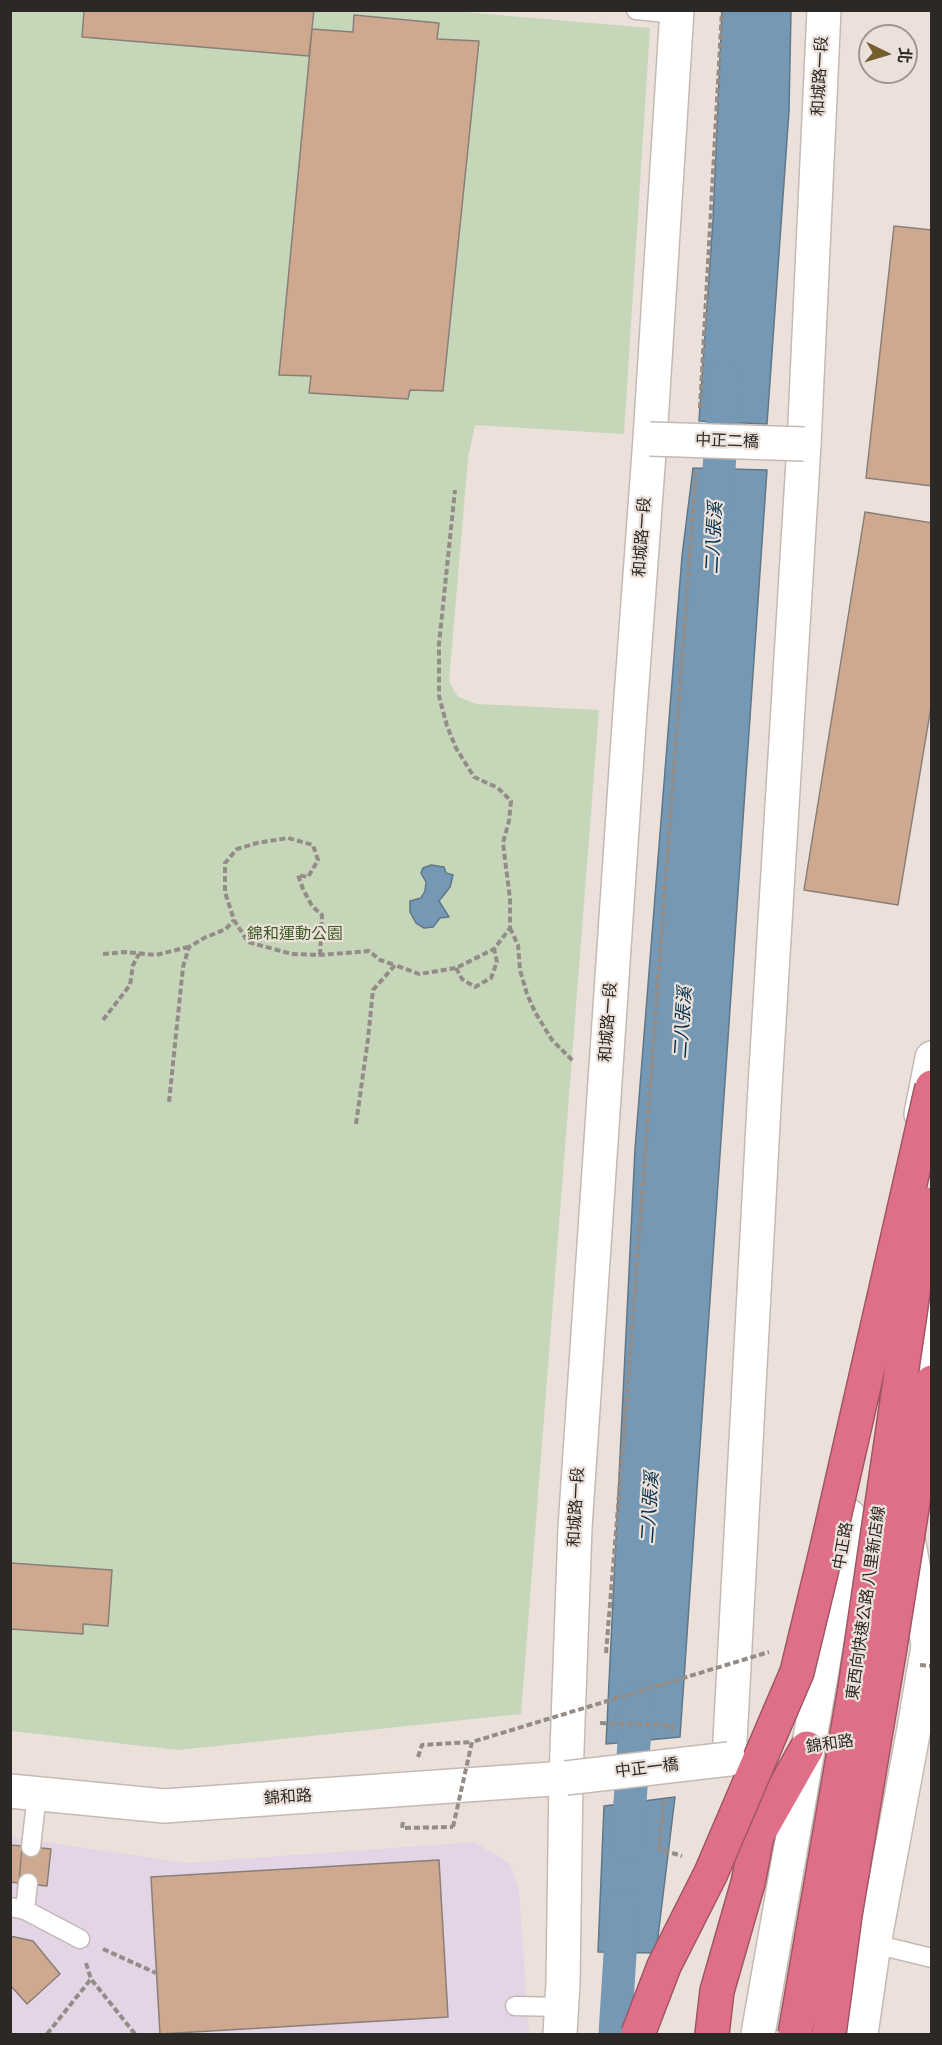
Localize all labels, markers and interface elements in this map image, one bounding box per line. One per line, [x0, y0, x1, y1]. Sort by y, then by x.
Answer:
north arrow [858, 24, 918, 84]
street label: 和城路一段 [809, 36, 833, 116]
text: 北 [894, 47, 915, 64]
street label: 中正二橋 [695, 431, 759, 453]
street label: 和城路一段 [631, 496, 655, 578]
water label: 二八張溪 [702, 501, 728, 575]
park label: 錦和運動公園 [247, 925, 343, 945]
street label: 和城路一段 [597, 981, 621, 1063]
water label: 二八張溪 [671, 986, 697, 1060]
street label: 和城路一段 [565, 1467, 589, 1547]
water label: 二八張溪 [638, 1471, 664, 1545]
street label: 東西向快速公路 八里新店線 [844, 1505, 890, 1701]
street label: 中正路 [830, 1521, 858, 1571]
street label: 錦和路 [805, 1732, 855, 1758]
street label: 中正一橋 [614, 1756, 680, 1782]
street label: 錦和路 [263, 1787, 313, 1809]

